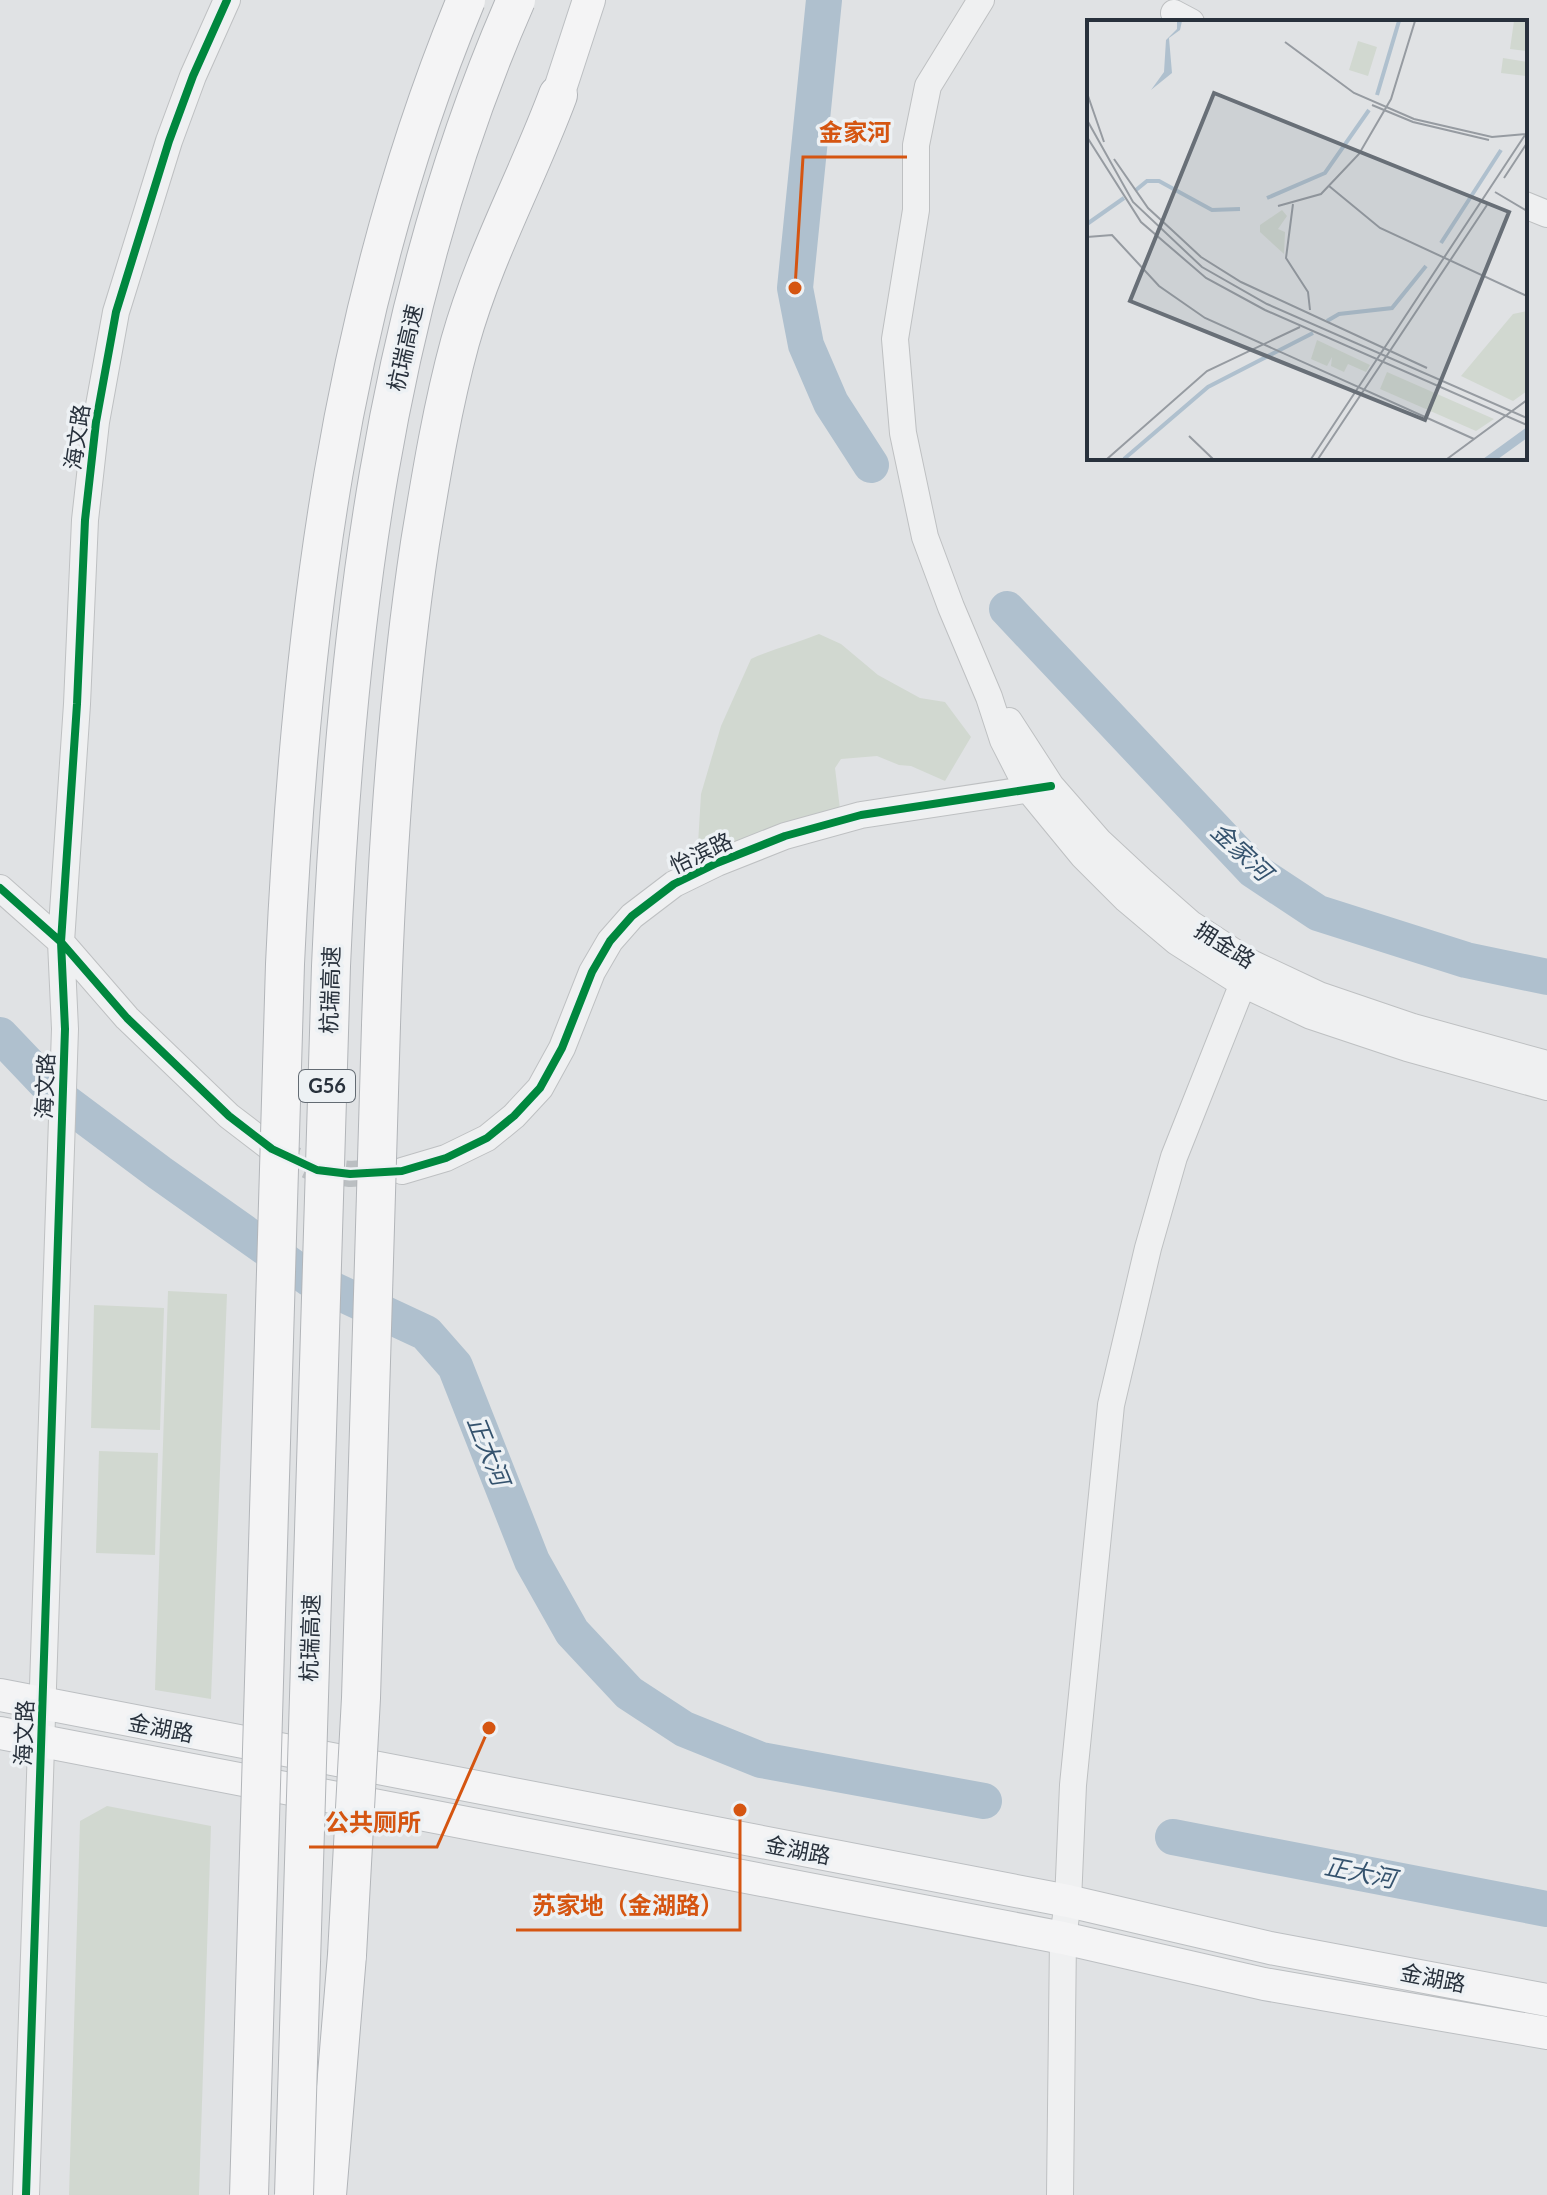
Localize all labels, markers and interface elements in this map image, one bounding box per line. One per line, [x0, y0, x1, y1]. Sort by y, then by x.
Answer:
inset map [1087, 20, 1527, 460]
callout: 金家河 [803, 109, 907, 157]
text: 金家河 [819, 117, 891, 146]
street label: 杭瑞高速 [381, 302, 428, 394]
street label: 海文路 [59, 402, 94, 471]
water label: 金家河 [1206, 816, 1281, 889]
street label: 怡滨路 [665, 826, 736, 879]
street label: 拥金路 [1190, 916, 1260, 974]
street label: 杭瑞高速 [314, 946, 345, 1034]
street label: 海文路 [30, 1053, 59, 1119]
road number: G56 [299, 1070, 355, 1102]
water label: 正大河 [462, 1412, 518, 1493]
street label: 杭瑞高速 [294, 1594, 325, 1682]
street label: 海文路 [9, 1700, 38, 1766]
street label: 金湖路 [126, 1708, 196, 1747]
callout: 公共厕所 [309, 1799, 437, 1847]
text: 公共厕所 [325, 1807, 421, 1836]
street label: 金湖路 [763, 1830, 833, 1869]
water label: 正大河 [1322, 1850, 1402, 1893]
callout: 苏家地（金湖路） [516, 1882, 740, 1930]
text: 苏家地（金湖路） [532, 1890, 724, 1919]
street label: 金湖路 [1398, 1958, 1468, 1997]

